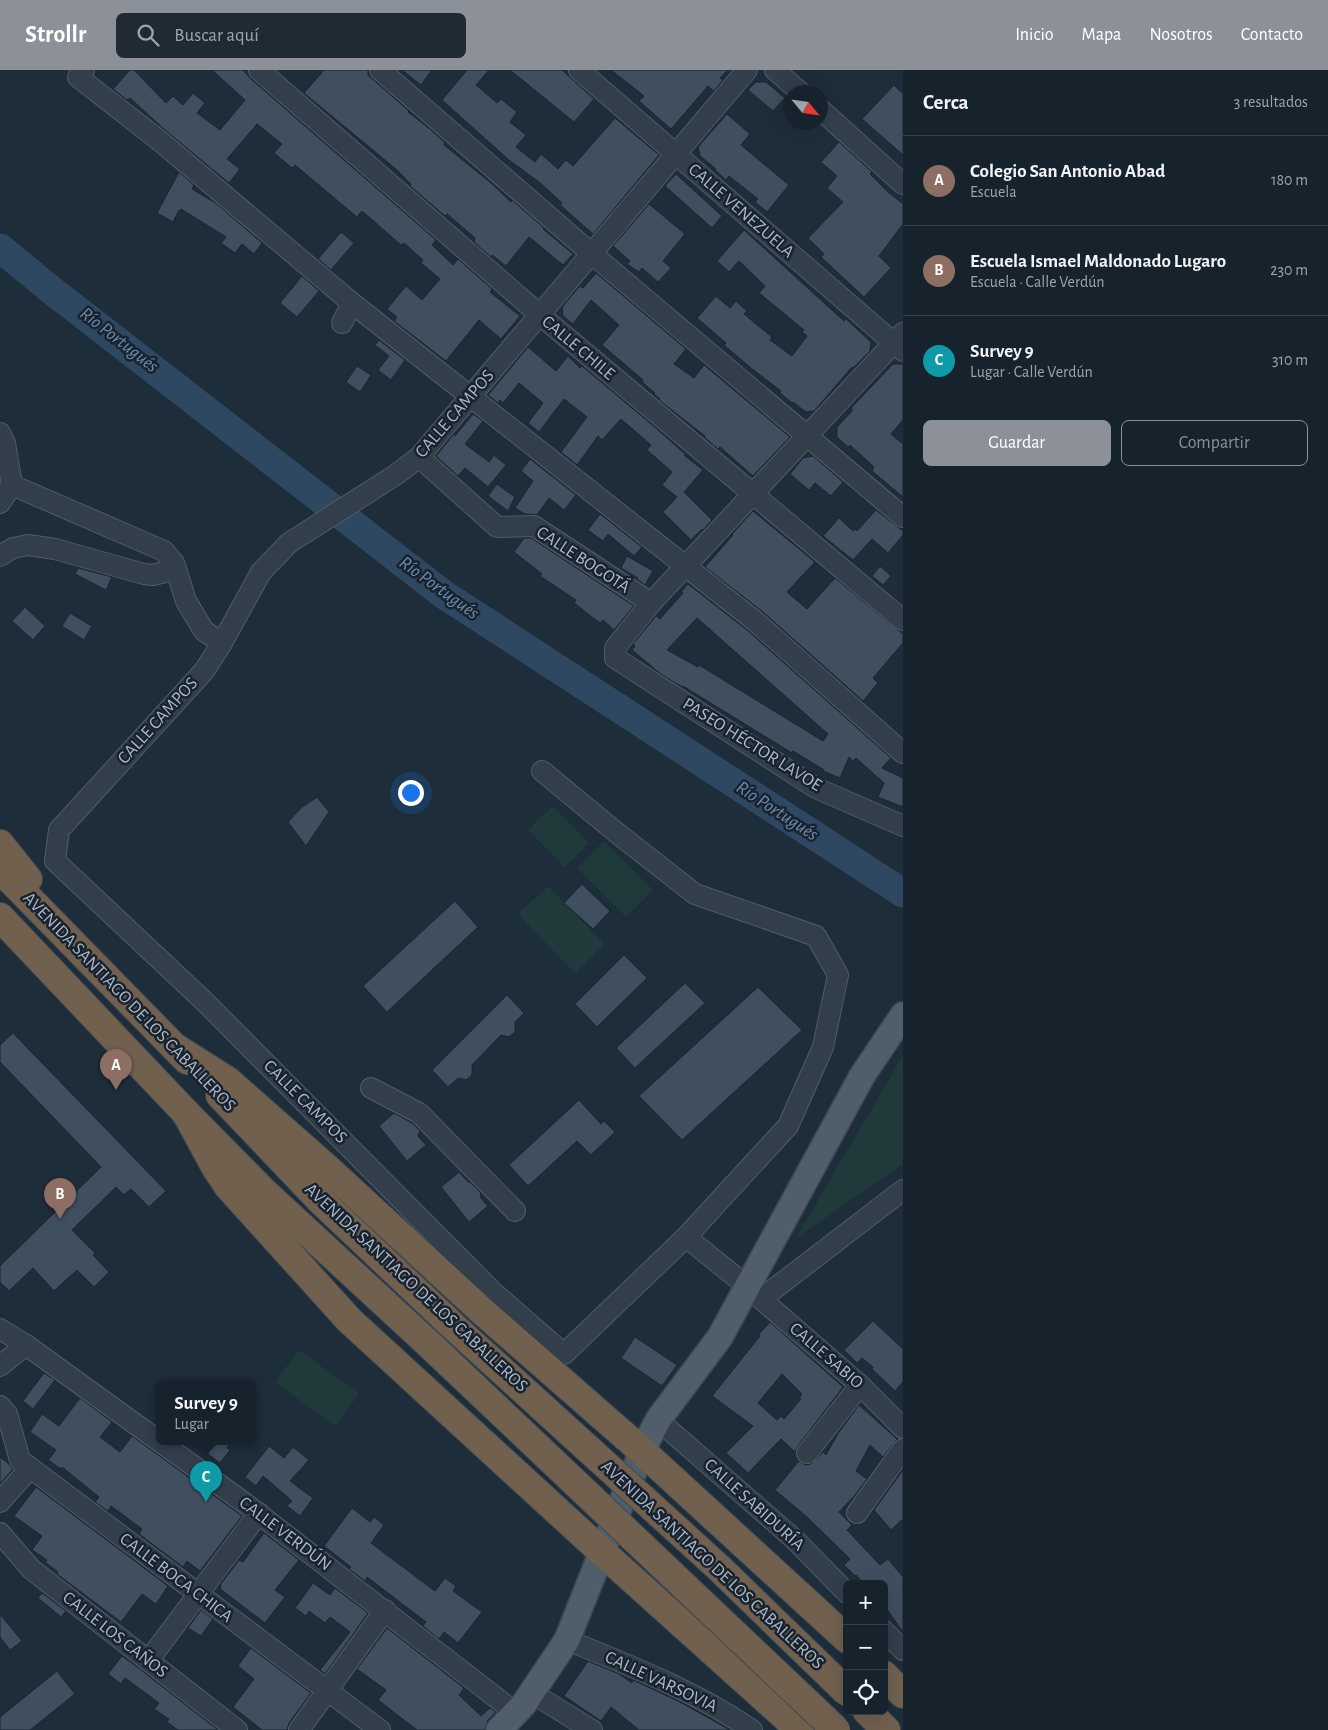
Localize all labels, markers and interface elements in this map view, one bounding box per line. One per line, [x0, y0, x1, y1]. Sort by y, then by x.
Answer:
search box [116, 13, 466, 58]
icon: search [134, 21, 162, 49]
text: Strollr [25, 23, 86, 47]
text: Buscar aquí [174, 26, 259, 45]
text: Inicio [1015, 26, 1054, 44]
text: Mapa [1082, 26, 1121, 44]
text: Nosotros [1149, 26, 1213, 44]
text: Contacto [1241, 26, 1303, 44]
north arrow [783, 85, 828, 130]
text: Cerca [923, 92, 969, 113]
text: 3 resultados [1234, 94, 1308, 110]
street label: CALLE VENEZUELA [685, 160, 798, 262]
text: Colegio San Antonio Abad [970, 162, 1165, 181]
text: A [934, 172, 944, 188]
text: 180 m [1271, 172, 1308, 188]
text: Escuela [970, 184, 1017, 200]
text: Escuela Ismael Maldonado Lugaro [970, 252, 1226, 271]
text: B [934, 262, 944, 278]
text: 230 m [1270, 262, 1308, 278]
text: Escuela · Calle Verdún [970, 274, 1105, 290]
water label: Río Portugués [76, 304, 162, 376]
street label: CALLE CHILE [538, 312, 618, 384]
text: Survey 9 [970, 342, 1034, 361]
text: C [935, 352, 943, 368]
text: 310 m [1272, 352, 1308, 368]
text: Lugar · Calle Verdún [970, 364, 1093, 380]
street label: CALLE CAMPOS [412, 367, 498, 461]
button: Guardar [923, 420, 1111, 466]
button: Compartir [1121, 420, 1308, 466]
street label: CALLE BOGOTÁ [533, 521, 635, 597]
water label: Río Portugués [396, 553, 482, 623]
street label: CALLE CAMPOS [115, 674, 201, 768]
street label: PASEO HÉCTOR LAVOE [679, 692, 827, 795]
water label: Río Portugués [733, 778, 821, 844]
your location [398, 780, 424, 806]
street label: AVENIDA SANTIAGO DE LOS CABALLEROS [18, 888, 240, 1116]
pin: A [100, 1049, 132, 1090]
street label: CALLE CAMPOS [260, 1057, 350, 1147]
pin: B [44, 1178, 76, 1219]
street label: AVENIDA SANTIAGO DE LOS CABALLEROS [301, 1180, 531, 1396]
street label: CALLE SABIO [786, 1319, 866, 1393]
popup [156, 1380, 256, 1445]
text: Survey 9 [174, 1394, 238, 1413]
text: Lugar [174, 1416, 209, 1432]
street label: CALLE SABIDURÍA [700, 1453, 810, 1555]
street label: AVENIDA SANTIAGO DE LOS CABALLEROS [597, 1457, 827, 1673]
pin: C [190, 1461, 222, 1502]
street label: CALLE VERDÚN [235, 1491, 336, 1574]
street label: CALLE BOCA CHICA [116, 1530, 236, 1627]
map controls [843, 1580, 888, 1715]
button: + [843, 1580, 888, 1625]
street label: CALLE LOS CAÑOS [59, 1586, 173, 1681]
button: − [843, 1625, 888, 1670]
street label: CALLE VARSOVIA [602, 1648, 720, 1716]
button: locate [843, 1670, 888, 1715]

